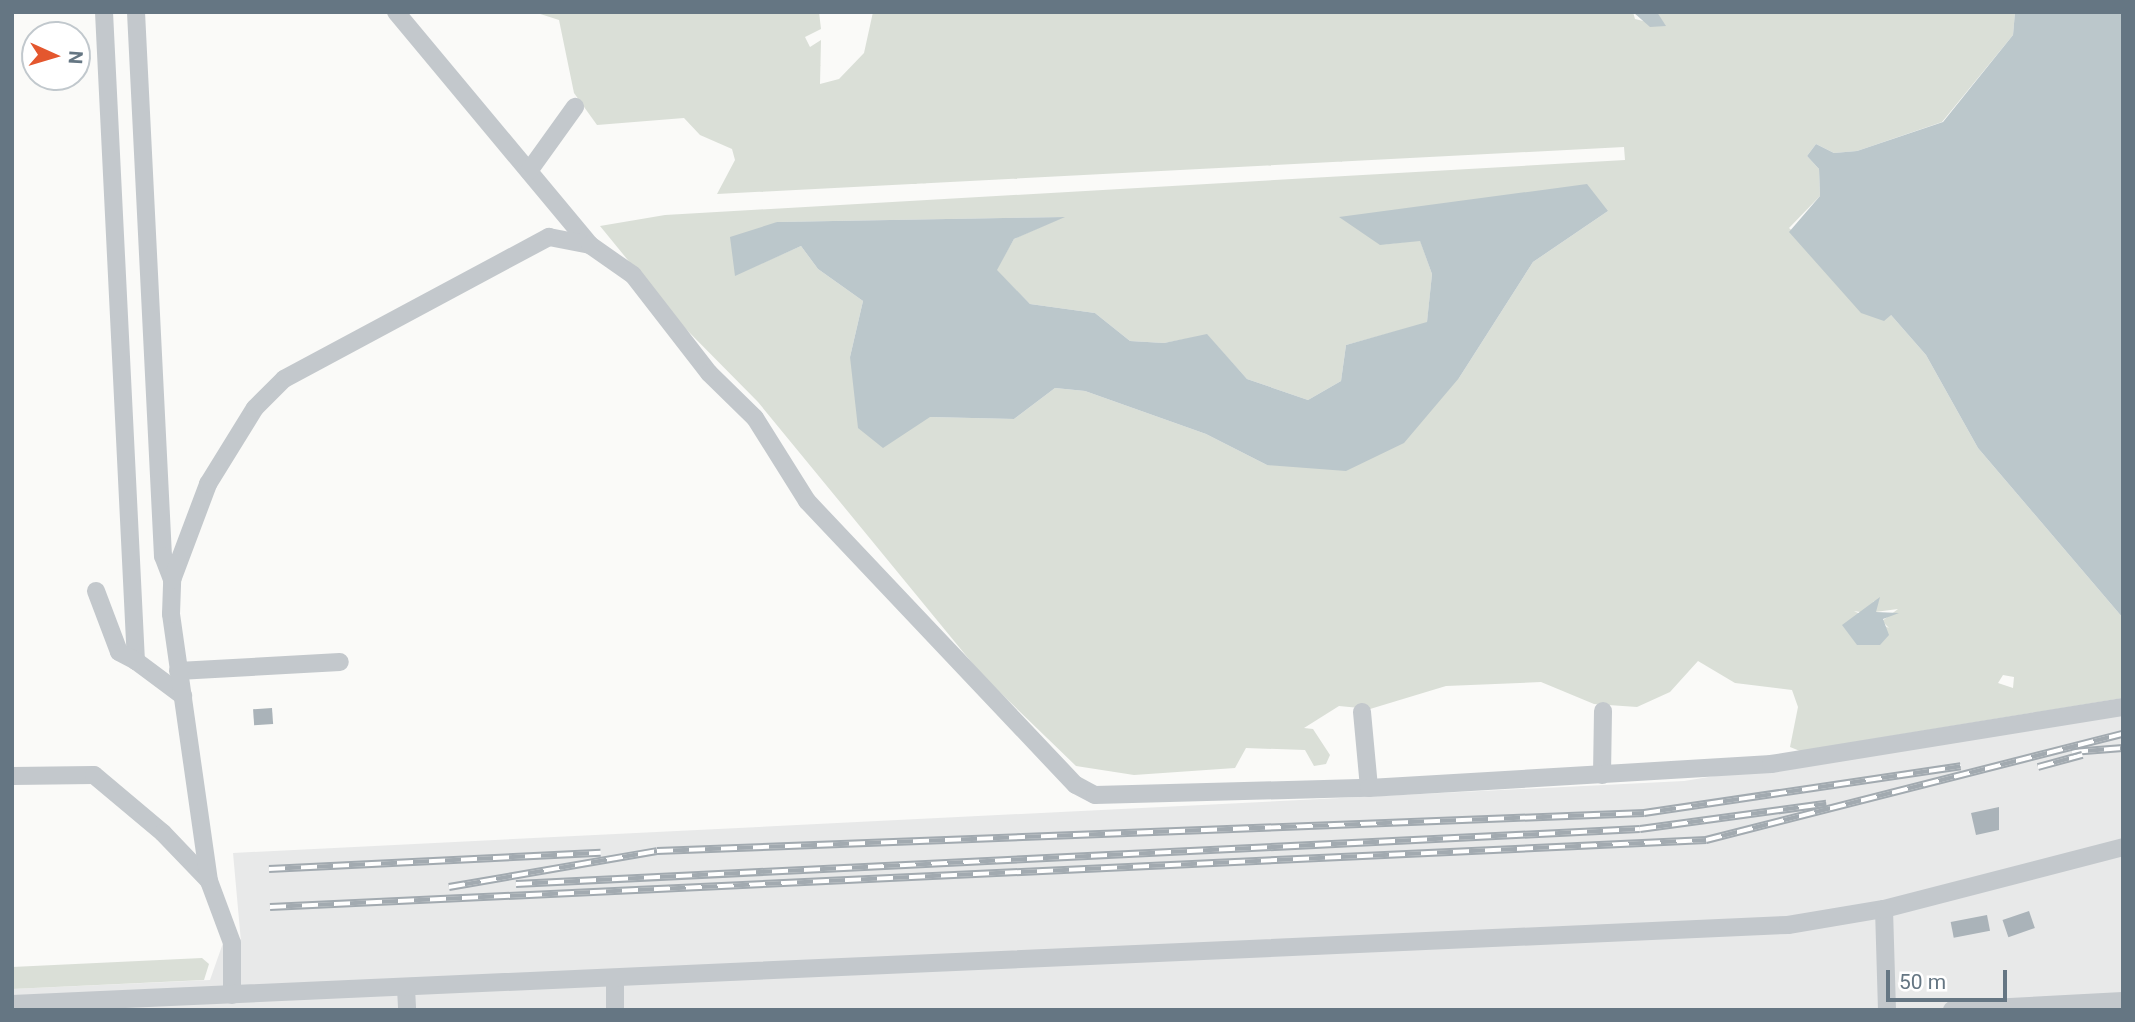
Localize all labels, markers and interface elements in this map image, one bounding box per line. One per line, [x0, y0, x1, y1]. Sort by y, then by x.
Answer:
north arrow [21, 21, 91, 91]
text: N [64, 50, 87, 65]
scale bar [1890, 956, 2011, 1000]
text: 50 m [1899, 970, 1946, 994]

